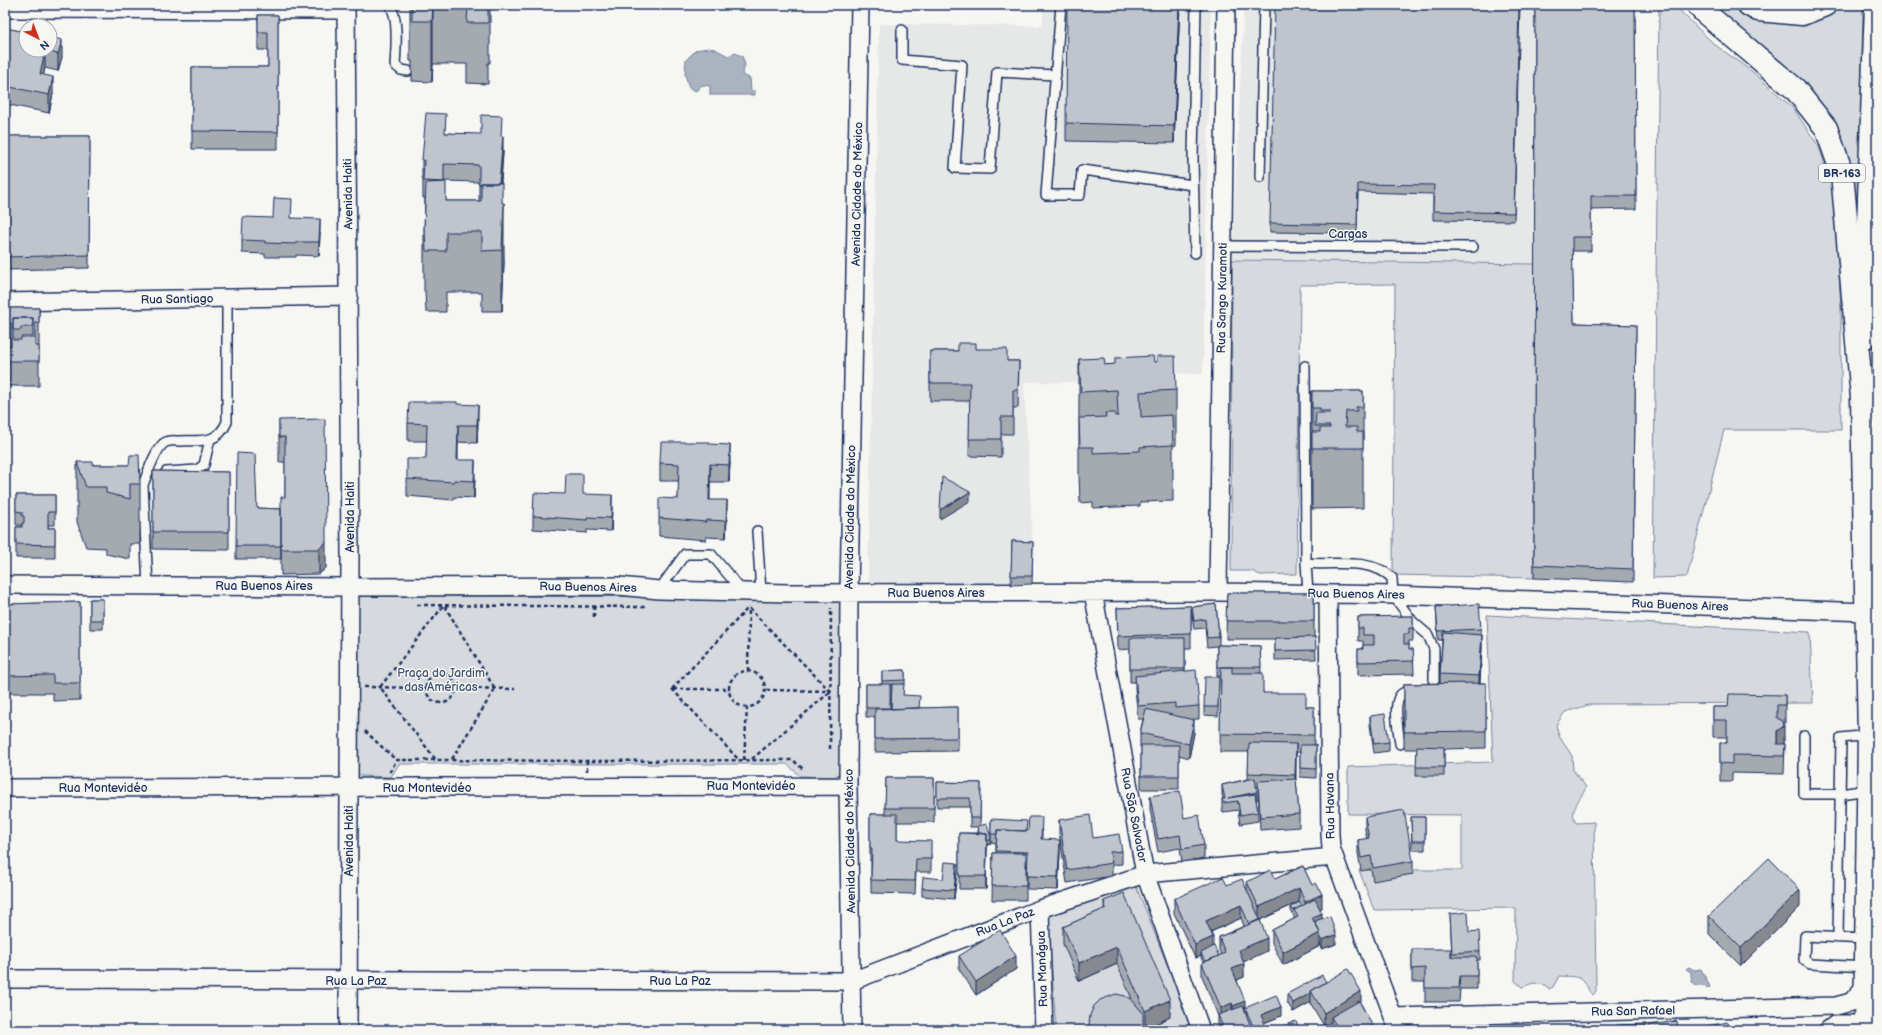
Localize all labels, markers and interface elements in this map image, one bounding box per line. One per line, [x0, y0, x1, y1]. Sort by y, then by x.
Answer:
north arrow [18, 18, 58, 58]
text: N [37, 37, 52, 53]
street label: Avenida Cidade do México [849, 121, 866, 266]
street label: Avenida Haiti [340, 158, 357, 230]
road number: BR-163 [1819, 164, 1865, 182]
street label: Cargas [1328, 227, 1368, 242]
street label: Rua Sango Kuramoti [1214, 242, 1231, 354]
street label: Rua Santiago [140, 291, 214, 308]
street label: Avenida Cidade do México [842, 444, 859, 589]
street label: Avenida Haiti [343, 481, 358, 553]
street label: Rua Buenos Aires [215, 579, 313, 594]
street label: Rua Buenos Aires [539, 579, 637, 596]
street label: Rua Buenos Aires [887, 586, 985, 601]
street label: Rua Buenos Aires [1307, 586, 1405, 603]
street label: Rua Buenos Aires [1631, 596, 1729, 615]
park label: Praça do Jardim das Américas [397, 666, 485, 695]
street label: Rua São Salvador [1117, 766, 1150, 864]
street label: Avenida Cidade do México [842, 768, 859, 913]
street label: Rua Havana [1322, 772, 1339, 840]
street label: Rua Montevidéo [706, 779, 796, 794]
street label: Rua Montevidéo [58, 781, 148, 796]
street label: Rua Montevidéo [382, 781, 472, 796]
street label: Avenida Haiti [342, 805, 357, 877]
street label: Rua La Paz [974, 904, 1037, 940]
street label: Rua Manágua [1034, 930, 1051, 1007]
street label: Rua La Paz [325, 974, 387, 989]
street label: Rua La Paz [649, 974, 711, 989]
street label: Rua San Rafael [1591, 1003, 1675, 1020]

